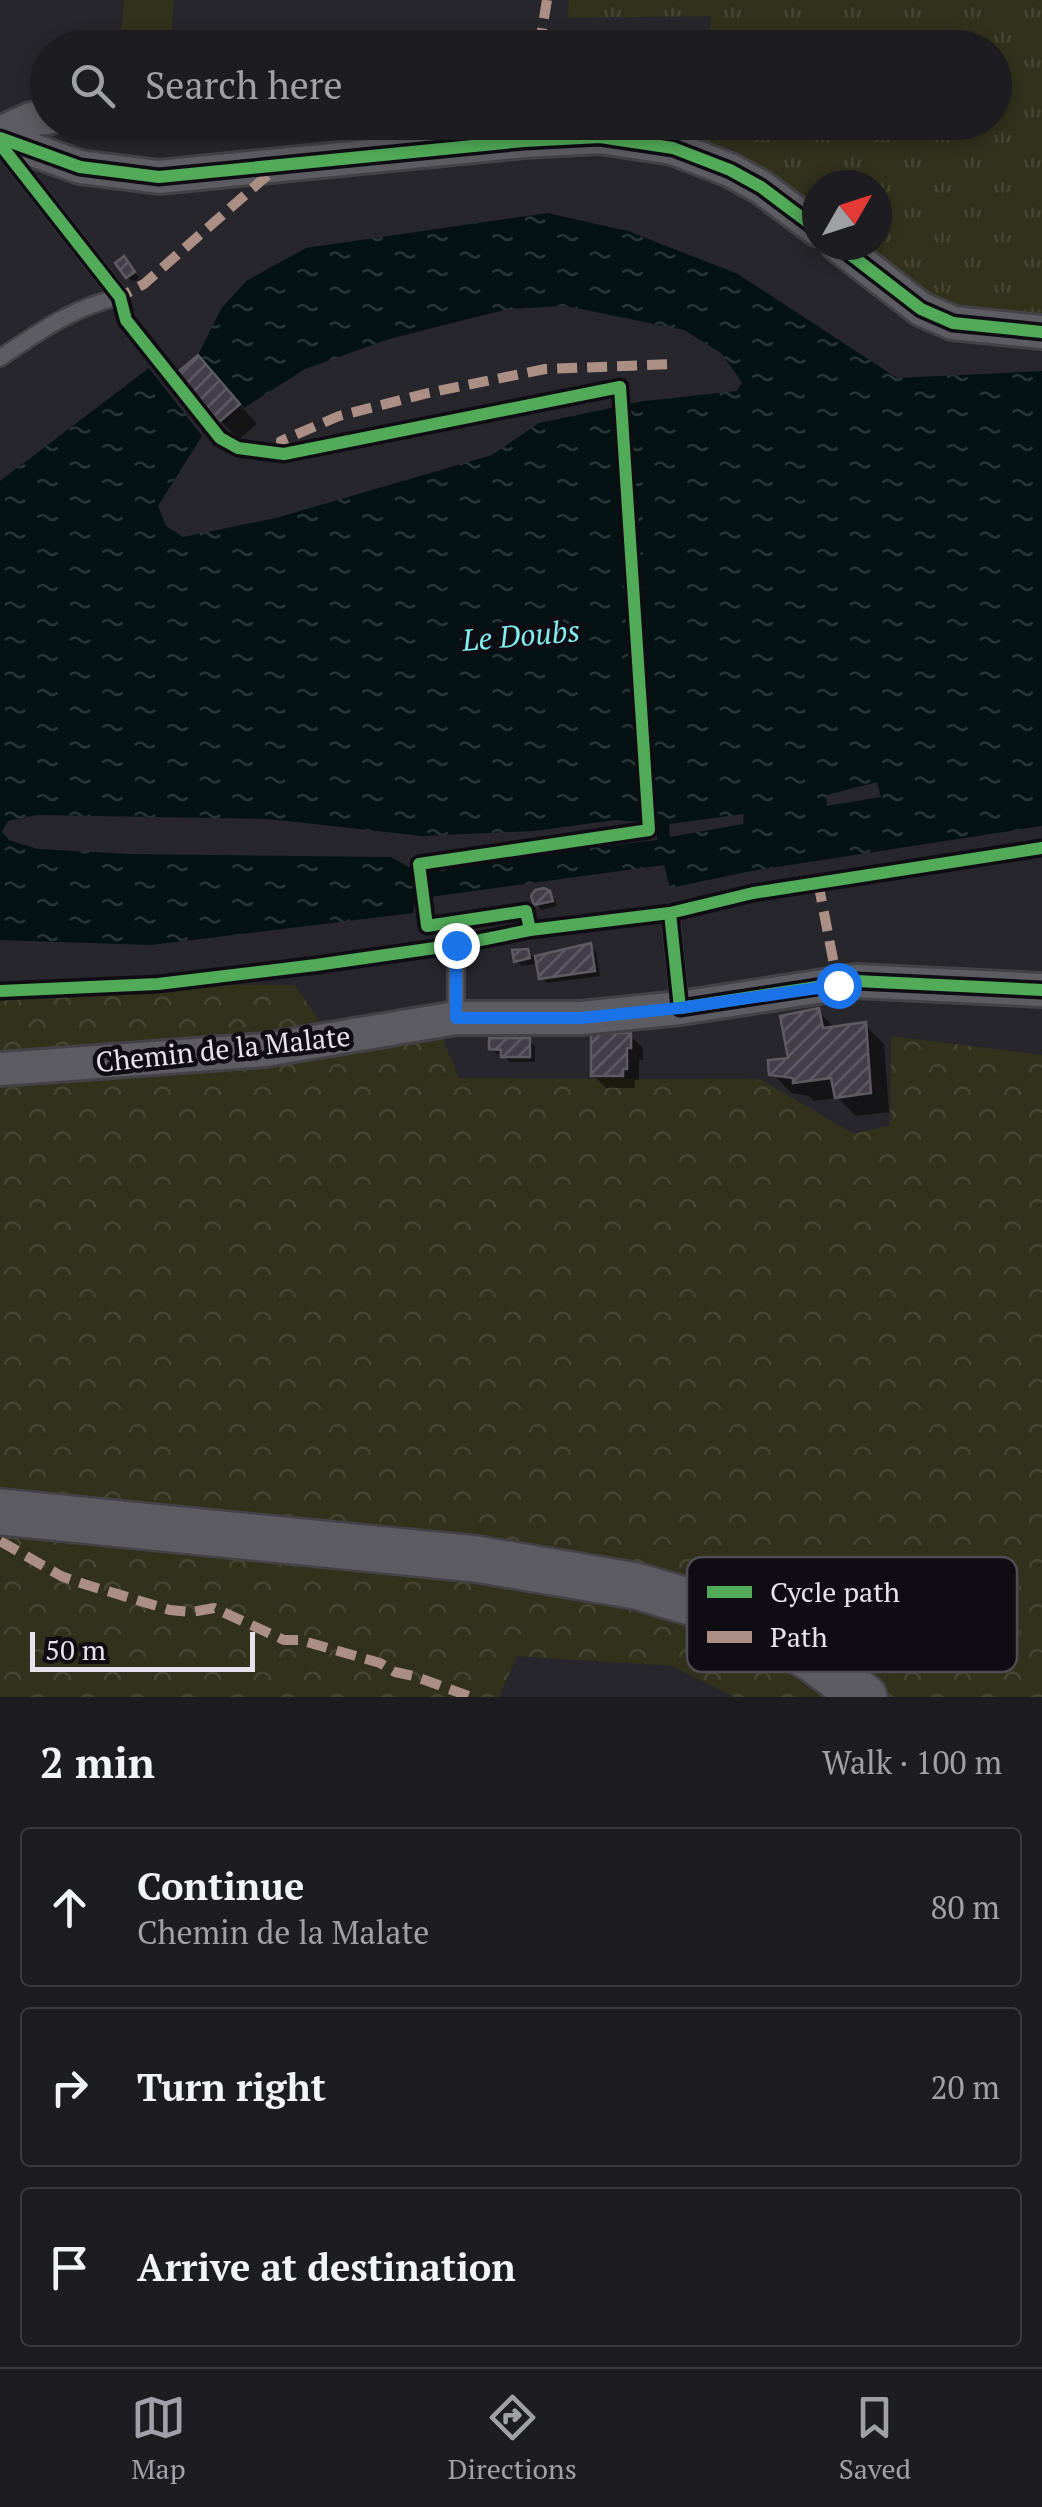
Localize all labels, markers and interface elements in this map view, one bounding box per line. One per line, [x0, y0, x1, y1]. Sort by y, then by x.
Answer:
search box [30, 30, 1012, 140]
icon: search [65, 58, 120, 113]
text: Search here [145, 60, 343, 110]
north arrow [802, 170, 892, 260]
water label: Le Doubs [459, 610, 581, 660]
route end [434, 923, 480, 969]
route start [816, 963, 862, 1009]
street label: Chemin de la Malate [94, 1017, 352, 1080]
legend [687, 1557, 1017, 1672]
text: Cycle path [770, 1573, 900, 1610]
text: Path [770, 1618, 828, 1655]
scale bar [30, 1627, 255, 1672]
text: 50 m [45, 1631, 106, 1668]
text: 2 min [40, 1734, 155, 1790]
text: Walk · 100 m [822, 1741, 1002, 1783]
text: Continue [137, 1861, 304, 1911]
icon: ahead [42, 1880, 97, 1935]
text: 80 m [930, 1886, 1000, 1928]
text: Chemin de la Malate [137, 1911, 429, 1953]
icon: right [42, 2060, 97, 2115]
text: Turn right [137, 2062, 326, 2112]
text: 20 m [930, 2066, 1000, 2108]
icon: arrive [42, 2240, 97, 2295]
text: Arrive at destination [137, 2242, 516, 2292]
tab: Map [131, 2390, 186, 2487]
tab: Directions [448, 2390, 577, 2487]
tab: Saved [839, 2390, 911, 2487]

